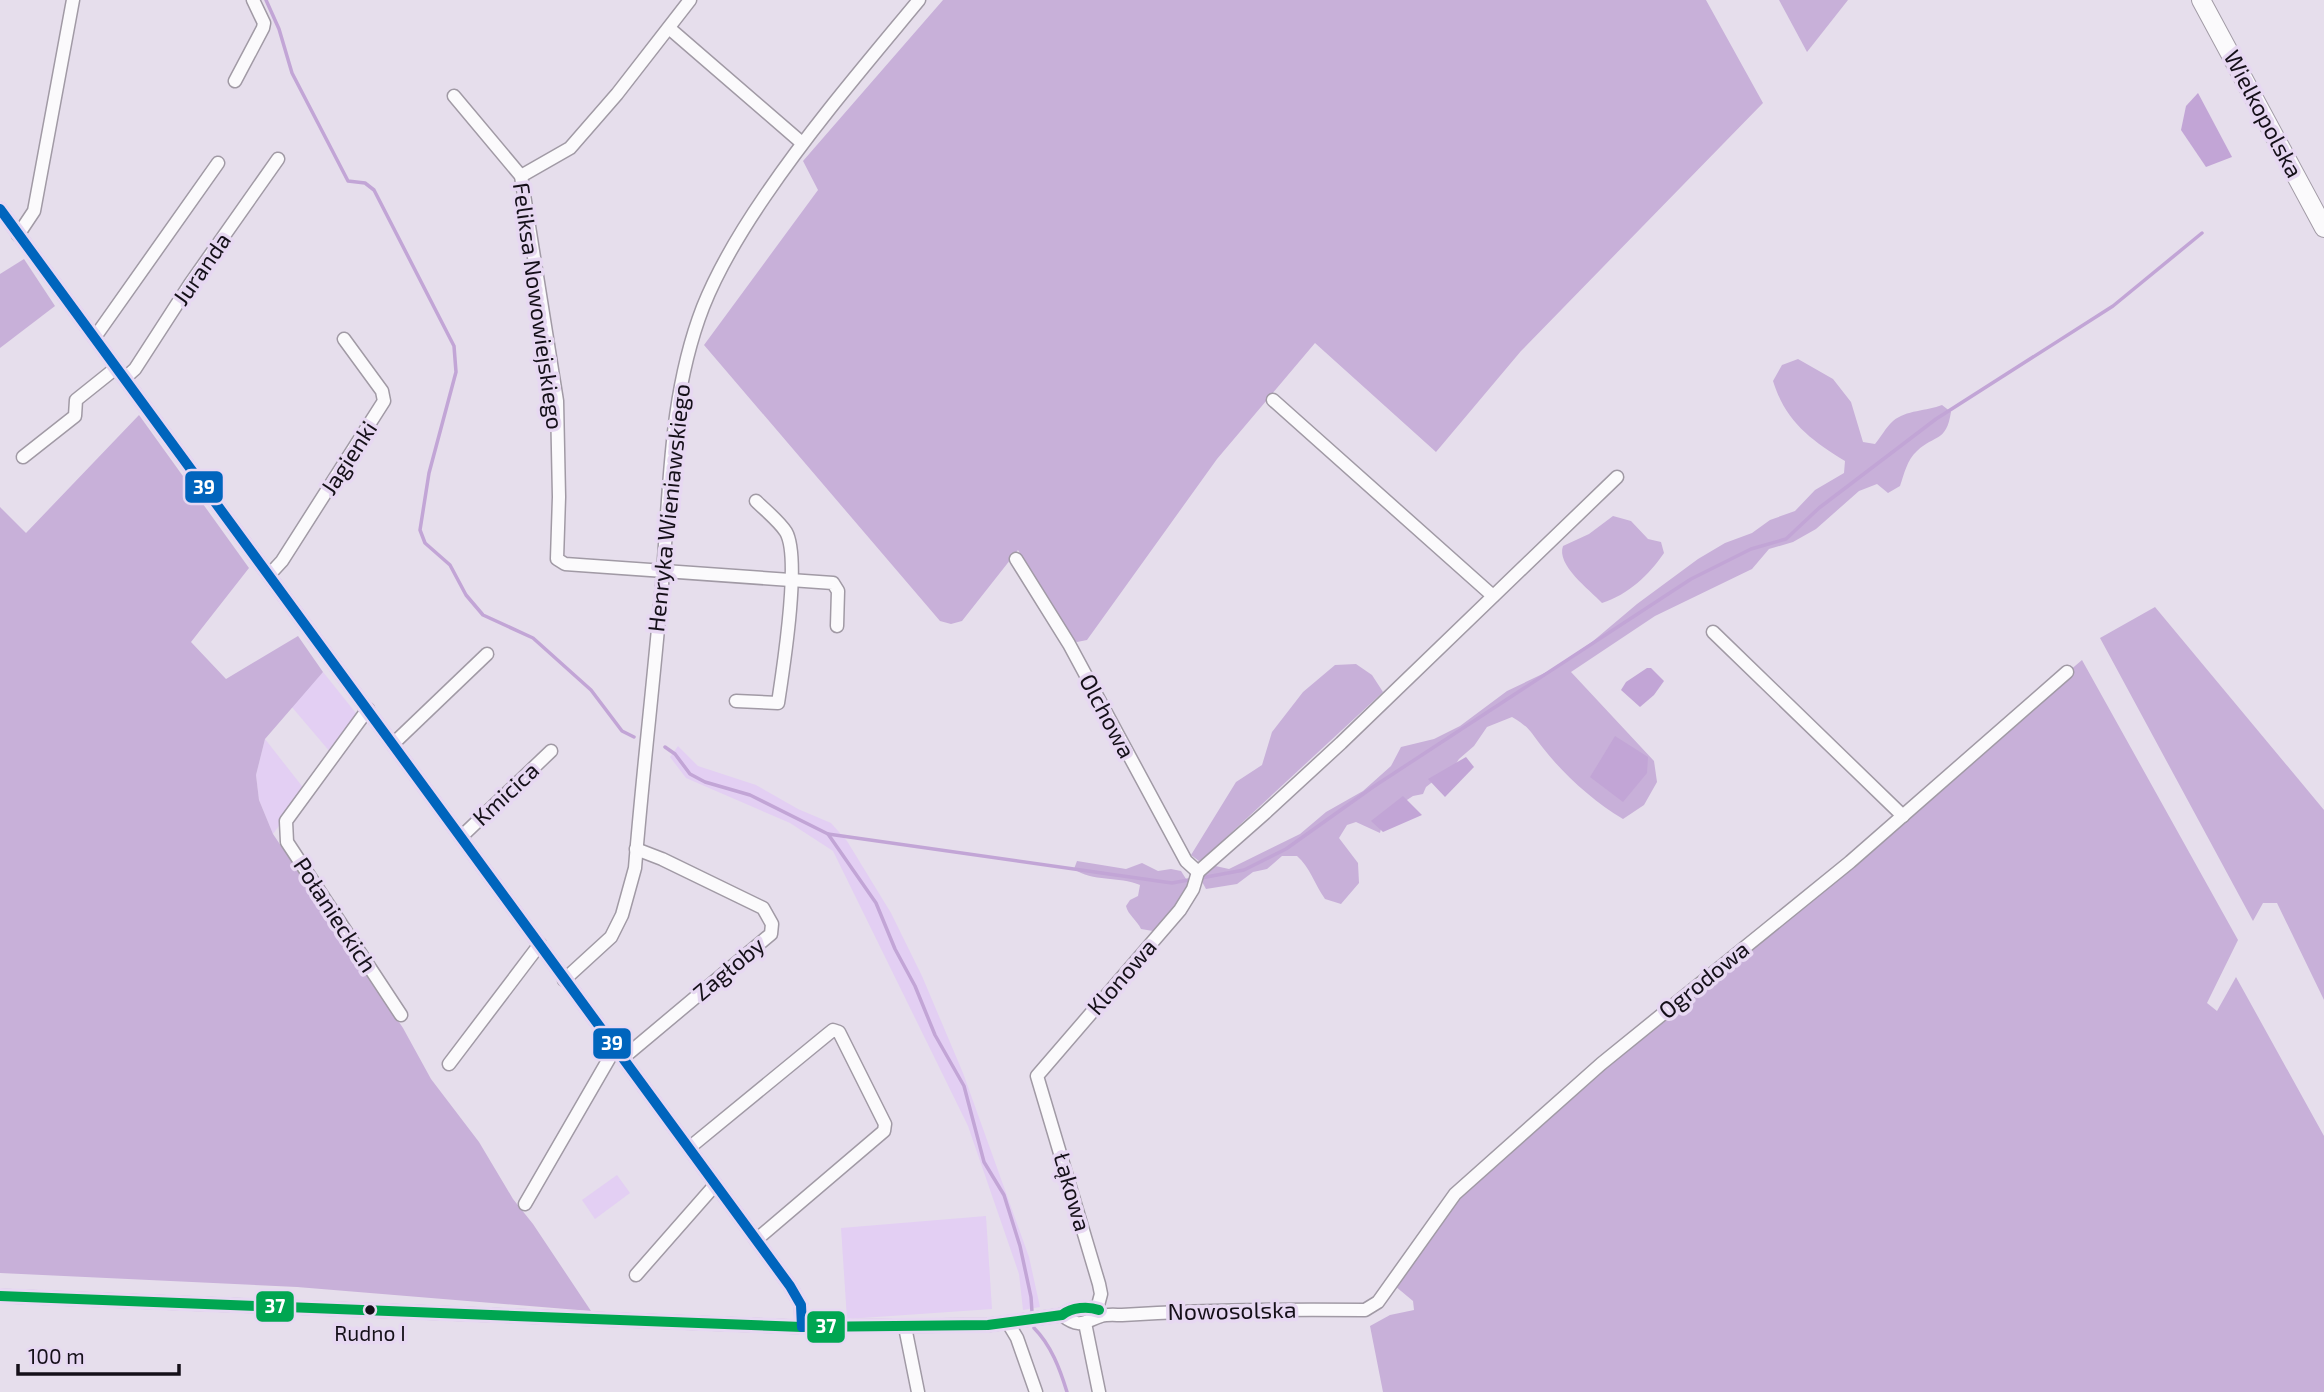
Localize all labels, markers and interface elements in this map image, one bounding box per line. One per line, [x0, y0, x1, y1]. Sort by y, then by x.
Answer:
street label: Wielkopolska [2219, 45, 2309, 182]
street label: Feliksa Nowowiejskiego [508, 181, 570, 431]
street label: Juranda [166, 227, 236, 310]
street label: Henryka Wieniawskiego [641, 382, 695, 633]
street label: Jagienki [314, 415, 382, 500]
line badge: 39 [184, 470, 224, 504]
text: 39 [193, 475, 215, 498]
street label: Olchowa [1074, 669, 1142, 762]
street label: Kmicica [466, 756, 544, 831]
street label: Połanieckich [288, 852, 383, 977]
street label: Zagłoby [687, 930, 770, 1006]
street label: Klonowa [1081, 933, 1162, 1020]
street label: Ogrodowa [1653, 934, 1754, 1024]
line badge: 39 [592, 1027, 632, 1060]
text: 39 [601, 1031, 623, 1054]
street label: Łąkowa [1048, 1149, 1098, 1234]
line badge: 37 [255, 1290, 295, 1323]
text: 37 [265, 1294, 285, 1317]
street label: Nowosolska [1167, 1295, 1297, 1325]
marker: Rudno I [363, 1303, 377, 1317]
line badge: 37 [806, 1310, 846, 1344]
text: 37 [816, 1314, 836, 1337]
place label: Rudno I [334, 1320, 406, 1345]
scale bar [18, 1332, 178, 1376]
text: 100 m [28, 1343, 85, 1368]

